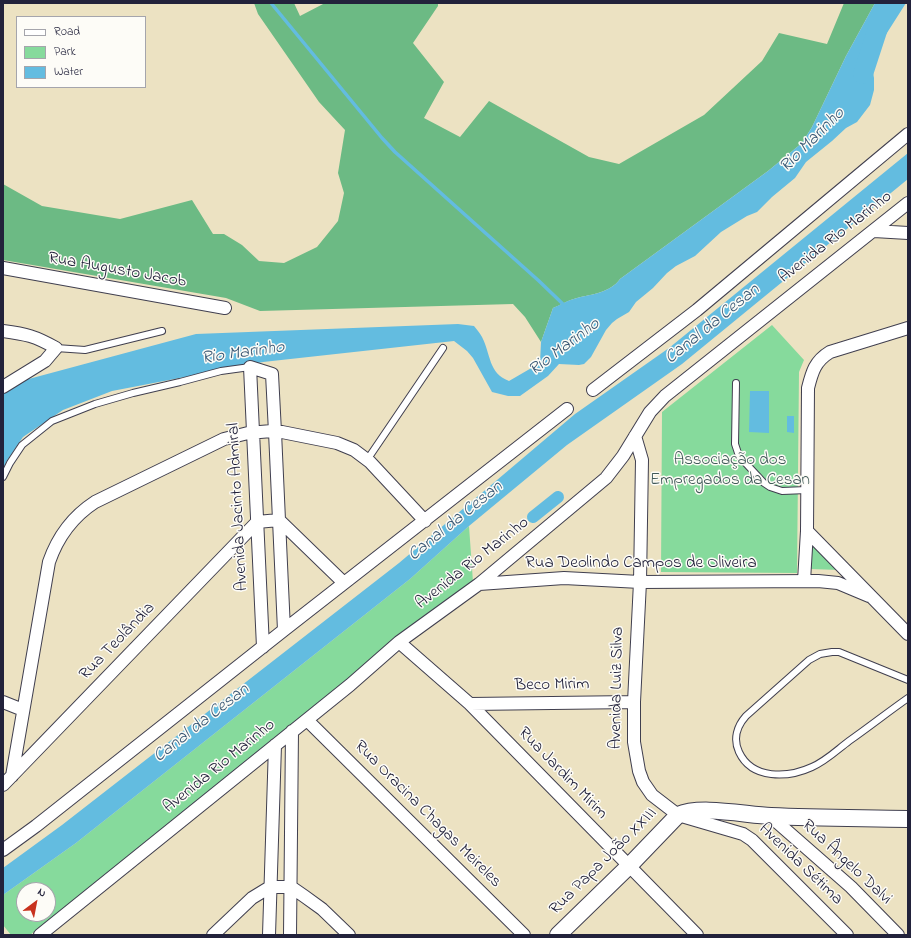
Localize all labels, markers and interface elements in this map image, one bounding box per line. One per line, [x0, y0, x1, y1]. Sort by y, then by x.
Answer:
legend [16, 16, 146, 88]
text: Road [54, 23, 80, 41]
text: Park [54, 43, 76, 61]
text: Water [54, 63, 83, 81]
water label: Rio Marinho [776, 104, 850, 178]
street label: Avenida Rio Marinho [775, 187, 897, 289]
street label: Rua Augusto Jacob [46, 249, 188, 293]
water label: Canal da Cesan [661, 280, 765, 370]
water label: Rio Marinho [525, 314, 605, 382]
water label: Rio Marinho [200, 338, 286, 370]
street label: Avenida Jacinto Admiral [224, 422, 254, 592]
park label: Associação dos Empregados da Cesan [650, 451, 810, 491]
water label: Canal da Cesan [404, 477, 508, 567]
street label: Avenida Rio Marinho [412, 513, 534, 615]
street label: Rua Deolindo Campos de Oliveira [525, 554, 757, 574]
street label: Rua Teolândia [76, 599, 160, 685]
street label: Avenida Luiz Silva [607, 627, 629, 749]
street label: Beco Mirim [515, 675, 589, 697]
water label: Canal da Cesan [150, 680, 254, 768]
street label: Avenida Rio Marinho [160, 716, 280, 818]
street label: Rua Jardim Mirim [513, 724, 611, 824]
street label: Rua Oracina Chagas Meireles [349, 737, 505, 893]
street label: Rua Papa João XXIII [546, 804, 662, 920]
street label: Rua Ângelo Dalvi [797, 816, 895, 910]
street label: Avenida Sétima [754, 820, 846, 910]
north arrow [16, 882, 56, 922]
text: N [34, 884, 49, 901]

